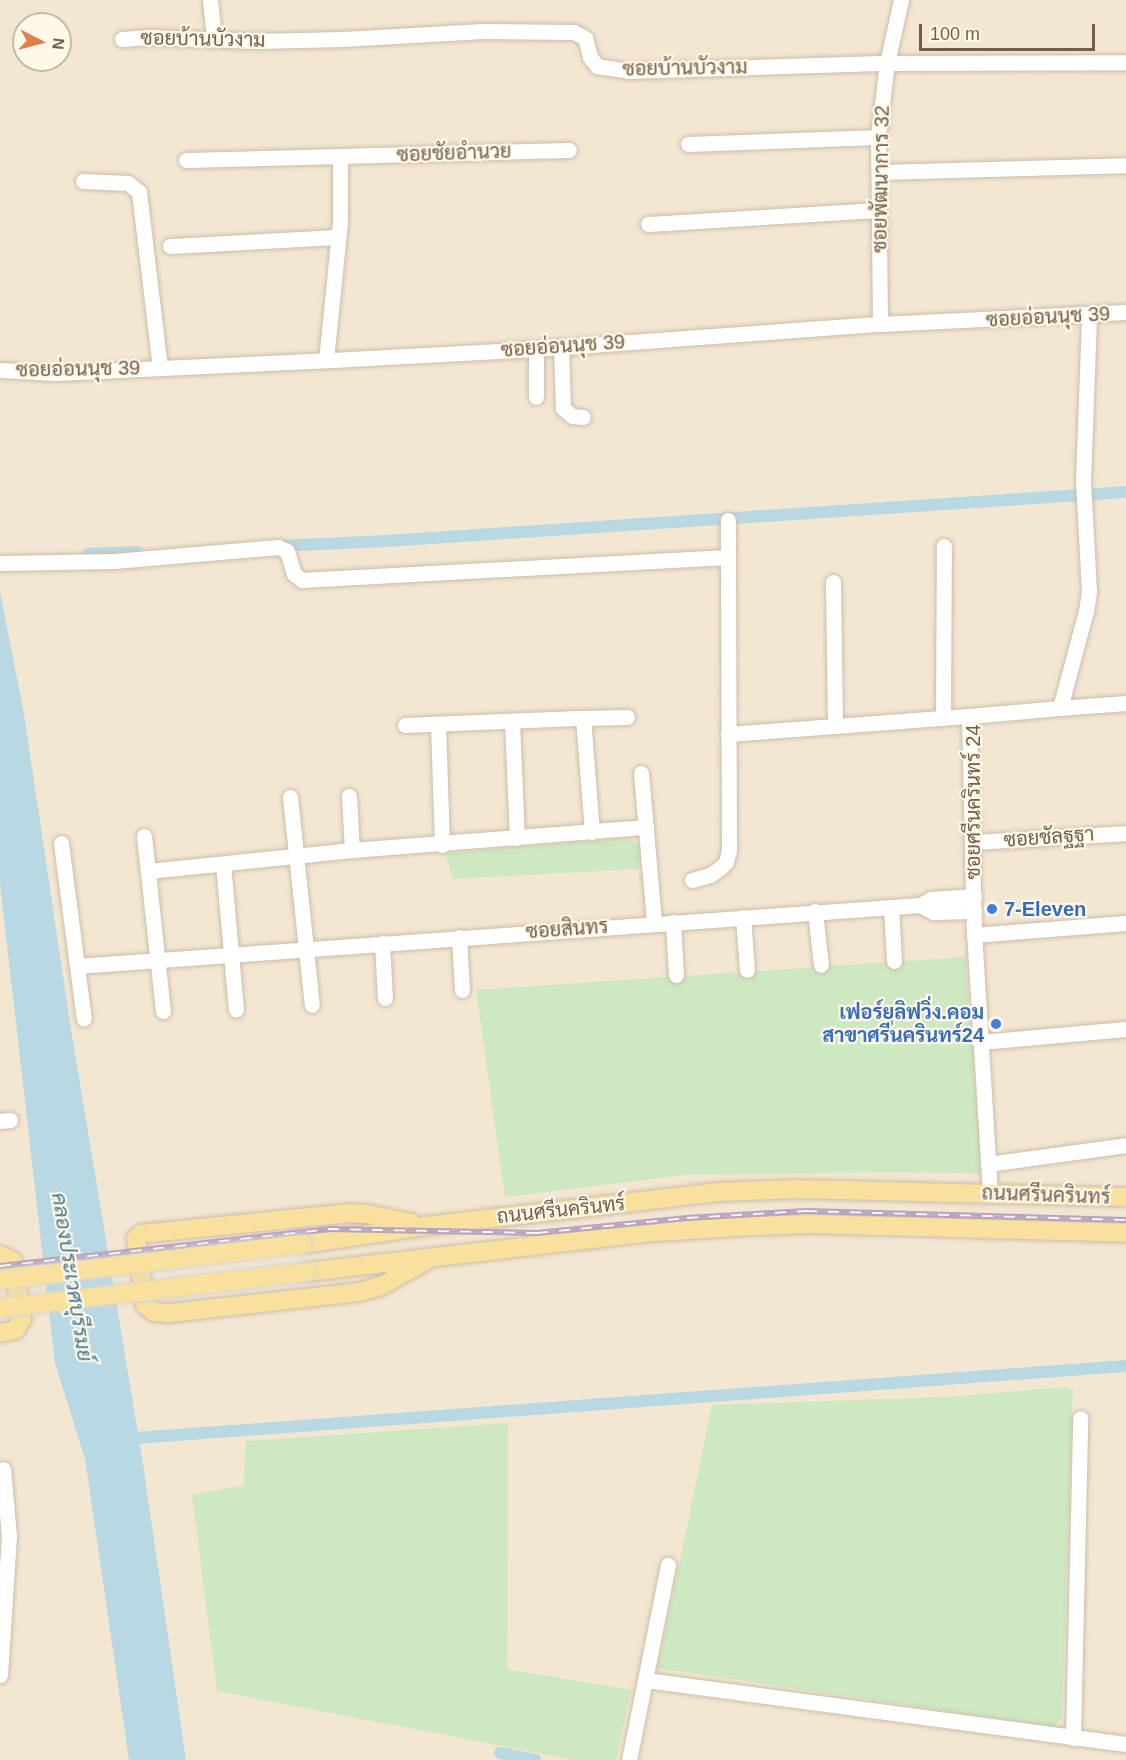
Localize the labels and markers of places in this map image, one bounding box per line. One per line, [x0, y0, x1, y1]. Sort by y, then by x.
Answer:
place label: 7-Eleven [1004, 897, 1086, 921]
marker: 7-Eleven [985, 902, 999, 916]
place label: เฟอร์ยูลิฟวิ่ง.คอม สาขาศรีนครินทร์24 [822, 1000, 984, 1047]
marker: เฟอร์ยูลิฟวิ่ง.คอม สาขาศรีนครินทร์24 [989, 1017, 1003, 1031]

